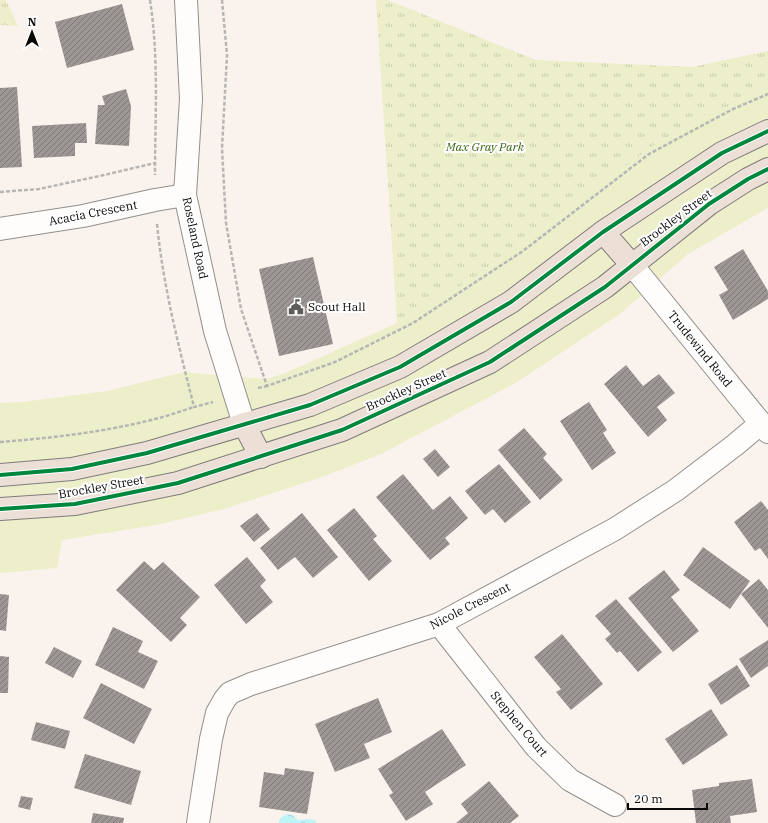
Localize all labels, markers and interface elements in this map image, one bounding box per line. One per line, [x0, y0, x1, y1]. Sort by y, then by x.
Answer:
north arrow [12, 12, 52, 52]
text: N [28, 15, 37, 29]
park label: Max Gray Park [445, 139, 525, 154]
street label: Brockley Street [637, 186, 715, 250]
street label: Roseland Road [179, 196, 212, 280]
street label: Acacia Crescent [47, 197, 138, 228]
public building icon: Scout Hall [287, 298, 305, 316]
place label: Scout Hall [308, 299, 366, 314]
street label: Trudewind Road [665, 308, 736, 390]
street label: Brockley Street [363, 365, 448, 414]
street label: Brockley Street [57, 472, 145, 501]
street label: Nicole Crescent [427, 579, 513, 632]
street label: Stephen Court [488, 688, 551, 760]
scale bar [628, 785, 707, 811]
text: 20 m [634, 791, 663, 806]

